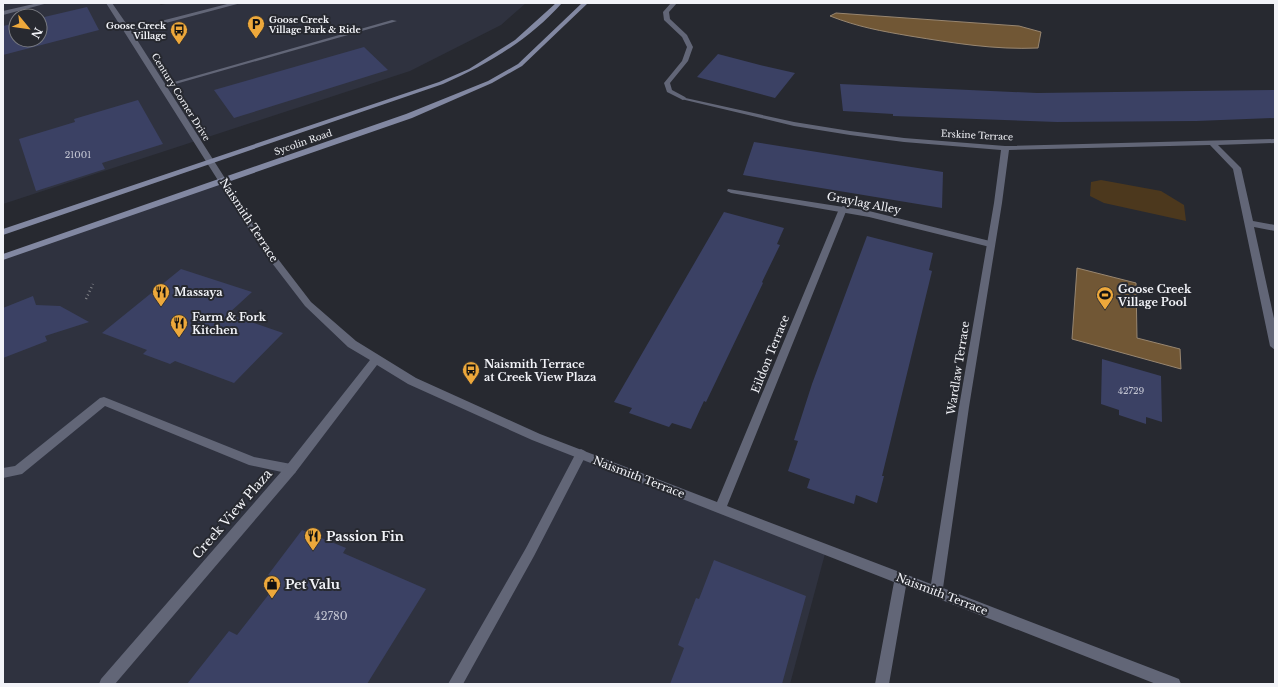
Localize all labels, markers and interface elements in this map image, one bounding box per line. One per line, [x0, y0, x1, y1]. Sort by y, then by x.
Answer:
north arrow [8, 8, 48, 48]
parking icon: Goose Creek Village Park & Ride [246, 14, 266, 39]
place label: Goose Creek Village Park & Ride [268, 14, 361, 35]
place label: Goose Creek Village [106, 20, 167, 41]
bus stop icon: Goose Creek Village [169, 20, 189, 45]
text: N [28, 25, 45, 41]
street label: Century Corner Drive [149, 51, 213, 143]
street label: Sycolin Road [273, 127, 333, 157]
street label: Erskine Terrace [941, 128, 1013, 142]
house number: 21001 [65, 149, 91, 160]
street label: Naismith Terrace [217, 175, 281, 265]
street label: Graylag Alley [826, 189, 902, 217]
restaurant icon: Massaya [151, 282, 171, 307]
place label: Goose Creek Village Pool [1117, 282, 1192, 309]
place label: Massaya [174, 285, 223, 299]
sports icon: Goose Creek Village Pool [1095, 285, 1115, 310]
place label: Farm & Fork Kitchen [192, 310, 267, 337]
restaurant icon: Farm & Fork Kitchen [169, 313, 189, 338]
street label: Eildon Terrace [748, 313, 792, 395]
street label: Wardlaw Terrace [944, 320, 972, 417]
place label: Naismith Terrace at Creek View Plaza [484, 357, 597, 384]
bus stop icon: Naismith Terrace at Creek View Plaza [461, 360, 481, 385]
house number: 42729 [1118, 385, 1145, 396]
street label: Naismith Terrace [591, 453, 687, 501]
street label: Creek View Plaza [188, 465, 276, 562]
restaurant icon: Passion Fin [303, 526, 323, 551]
place label: Passion Fin [326, 528, 405, 545]
street label: Naismith Terrace [894, 570, 990, 618]
shop icon: Pet Valu [262, 574, 282, 599]
place label: Pet Valu [285, 576, 341, 593]
house number: 42780 [314, 609, 348, 623]

